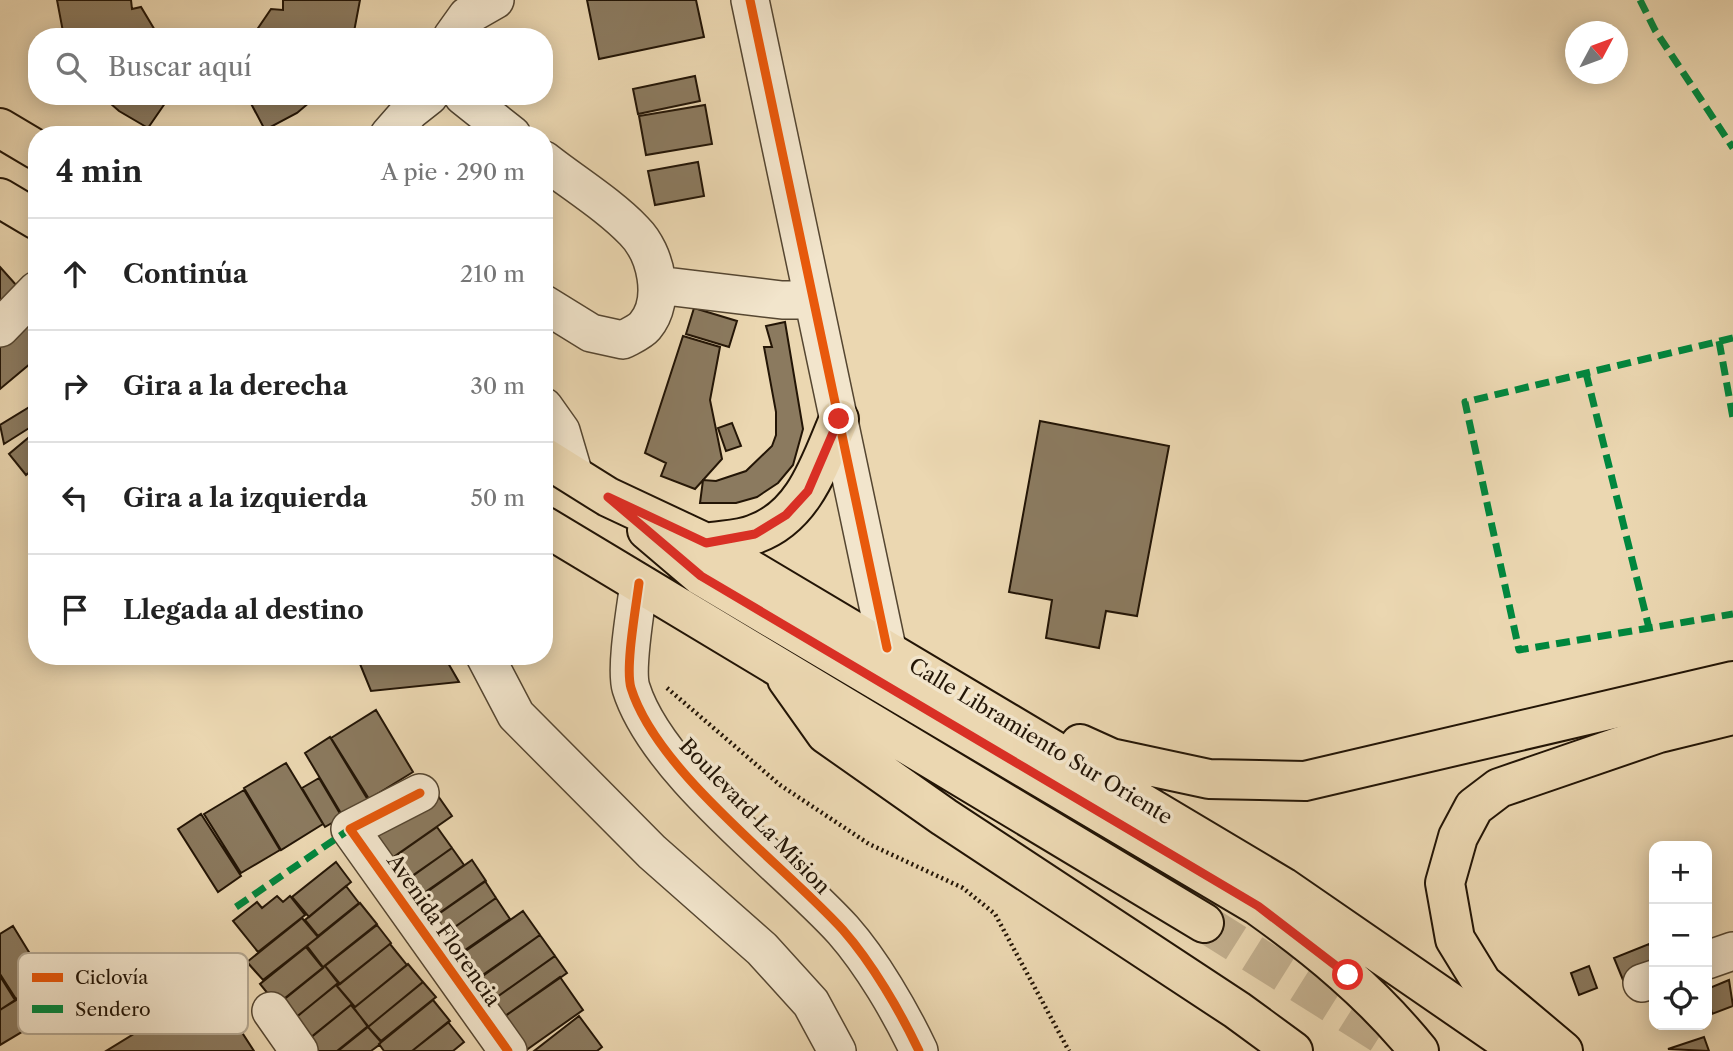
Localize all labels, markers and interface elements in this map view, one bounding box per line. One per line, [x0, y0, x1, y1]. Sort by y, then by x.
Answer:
north arrow [1565, 21, 1628, 84]
search box [28, 28, 553, 105]
icon: search [52, 48, 90, 86]
text: Buscar aquí [108, 51, 252, 83]
text: 4 min [56, 153, 142, 190]
text: A pie · 290 m [381, 158, 525, 186]
icon: ahead [56, 255, 94, 293]
text: Continúa [123, 258, 248, 290]
text: 210 m [460, 260, 525, 288]
icon: right [56, 367, 94, 405]
text: Gira a la derecha [123, 370, 348, 402]
text: 30 m [470, 372, 525, 400]
route end [823, 403, 854, 434]
icon: left [56, 479, 94, 517]
text: Gira a la izquierda [123, 482, 368, 514]
text: 50 m [470, 484, 525, 512]
icon: arrive [56, 591, 94, 629]
text: Llegada al destino [123, 594, 364, 626]
street label: Calle Libramiento Sur Oriente [905, 652, 1177, 830]
street label: Boulevard La Mision [674, 733, 836, 899]
map controls [1649, 841, 1712, 1030]
button: + [1649, 841, 1712, 904]
street label: Avenida Florencia [381, 848, 506, 1012]
button: − [1649, 904, 1712, 967]
legend [18, 953, 248, 1034]
route start [1332, 959, 1363, 990]
text: Ciclovía [75, 966, 148, 989]
button: locate [1649, 967, 1712, 1030]
text: Sendero [75, 998, 151, 1021]

